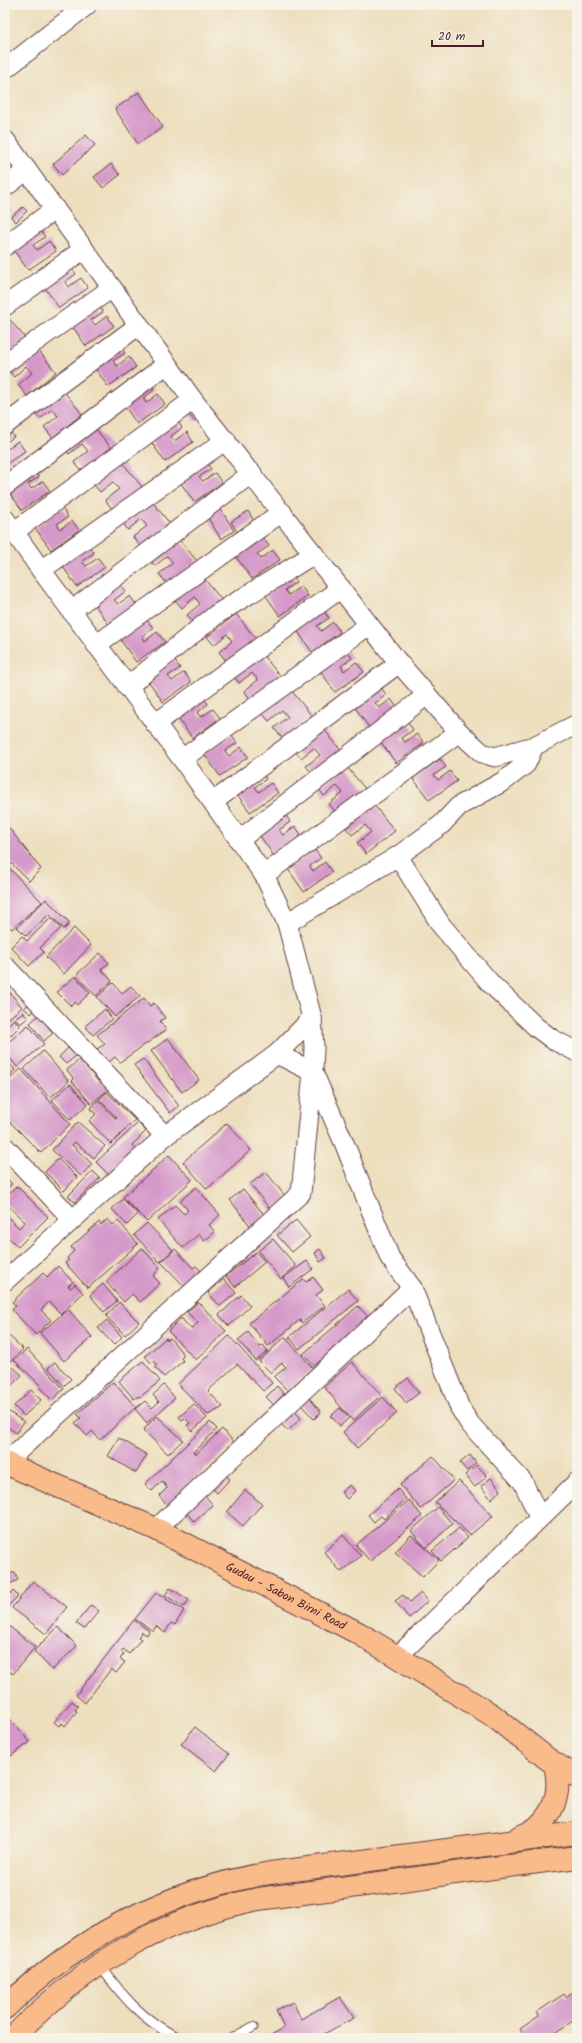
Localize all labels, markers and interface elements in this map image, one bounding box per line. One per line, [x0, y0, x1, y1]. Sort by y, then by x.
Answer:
scale bar [432, 22, 483, 48]
text: 20 m [438, 27, 466, 46]
street label: Gudau - Sabon Birni Road [222, 1557, 350, 1636]

